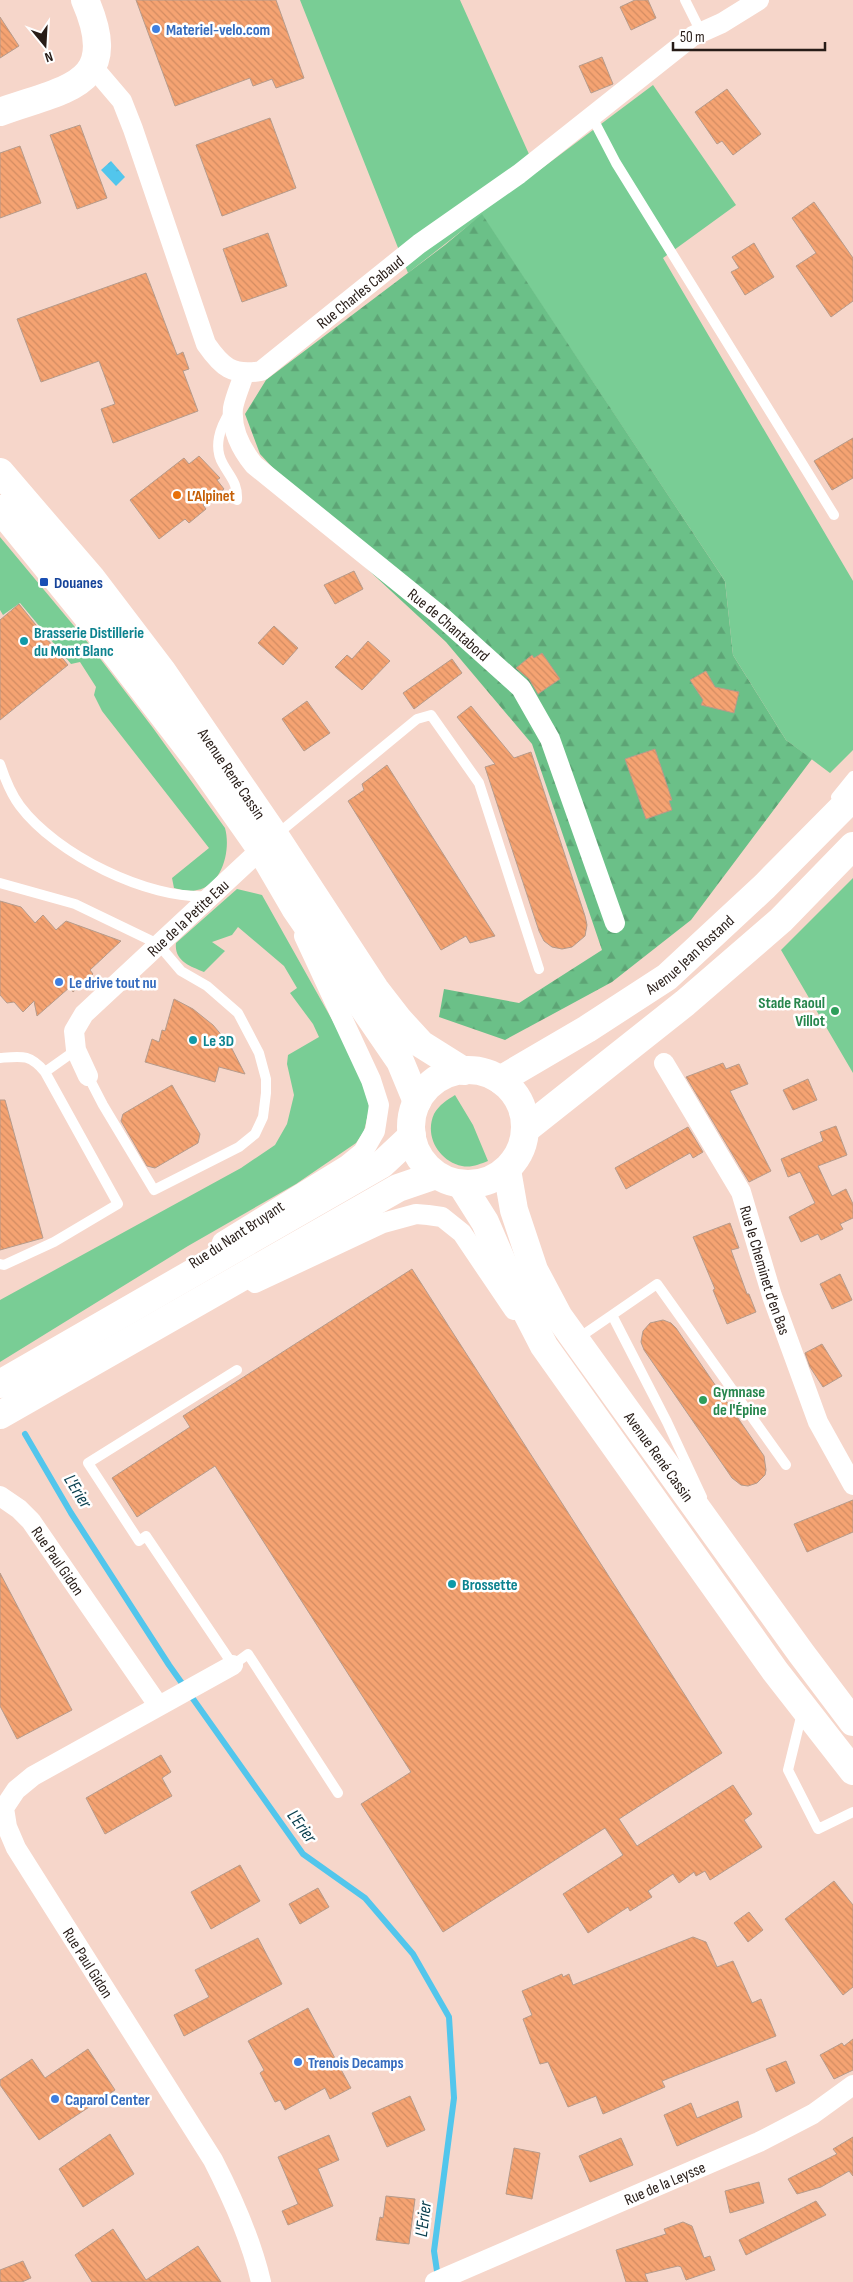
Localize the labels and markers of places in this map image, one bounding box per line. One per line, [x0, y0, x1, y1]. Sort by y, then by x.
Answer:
place label: Materiel-velo.com [166, 21, 270, 40]
marker: Materiel-velo.com [150, 23, 162, 35]
place label: L’Alpinet [187, 487, 235, 506]
marker: L’Alpinet [171, 489, 183, 501]
place label: Douanes [54, 574, 103, 593]
marker: Douanes [38, 576, 50, 588]
place label: Brasserie Distillerie du Mont Blanc [34, 624, 144, 661]
marker: Brasserie Distillerie du Mont Blanc [18, 635, 30, 647]
place label: Le drive tout nu [69, 974, 157, 993]
marker: Le drive tout nu [53, 976, 65, 988]
place label: Stade Raoul Villot [758, 994, 825, 1031]
marker: Stade Raoul Villot [829, 1005, 841, 1017]
place label: Le 3D [203, 1032, 234, 1051]
marker: Le 3D [187, 1034, 199, 1046]
place label: Gymnase de l'Épine [713, 1383, 767, 1420]
marker: Gymnase de l'Épine [697, 1394, 709, 1406]
place label: Brossette [462, 1576, 518, 1595]
marker: Brossette [446, 1578, 458, 1590]
place label: Trenois Decamps [308, 2054, 404, 2073]
marker: Trenois Decamps [292, 2056, 304, 2068]
place label: Caparol Center [65, 2091, 150, 2110]
marker: Caparol Center [49, 2093, 61, 2105]

